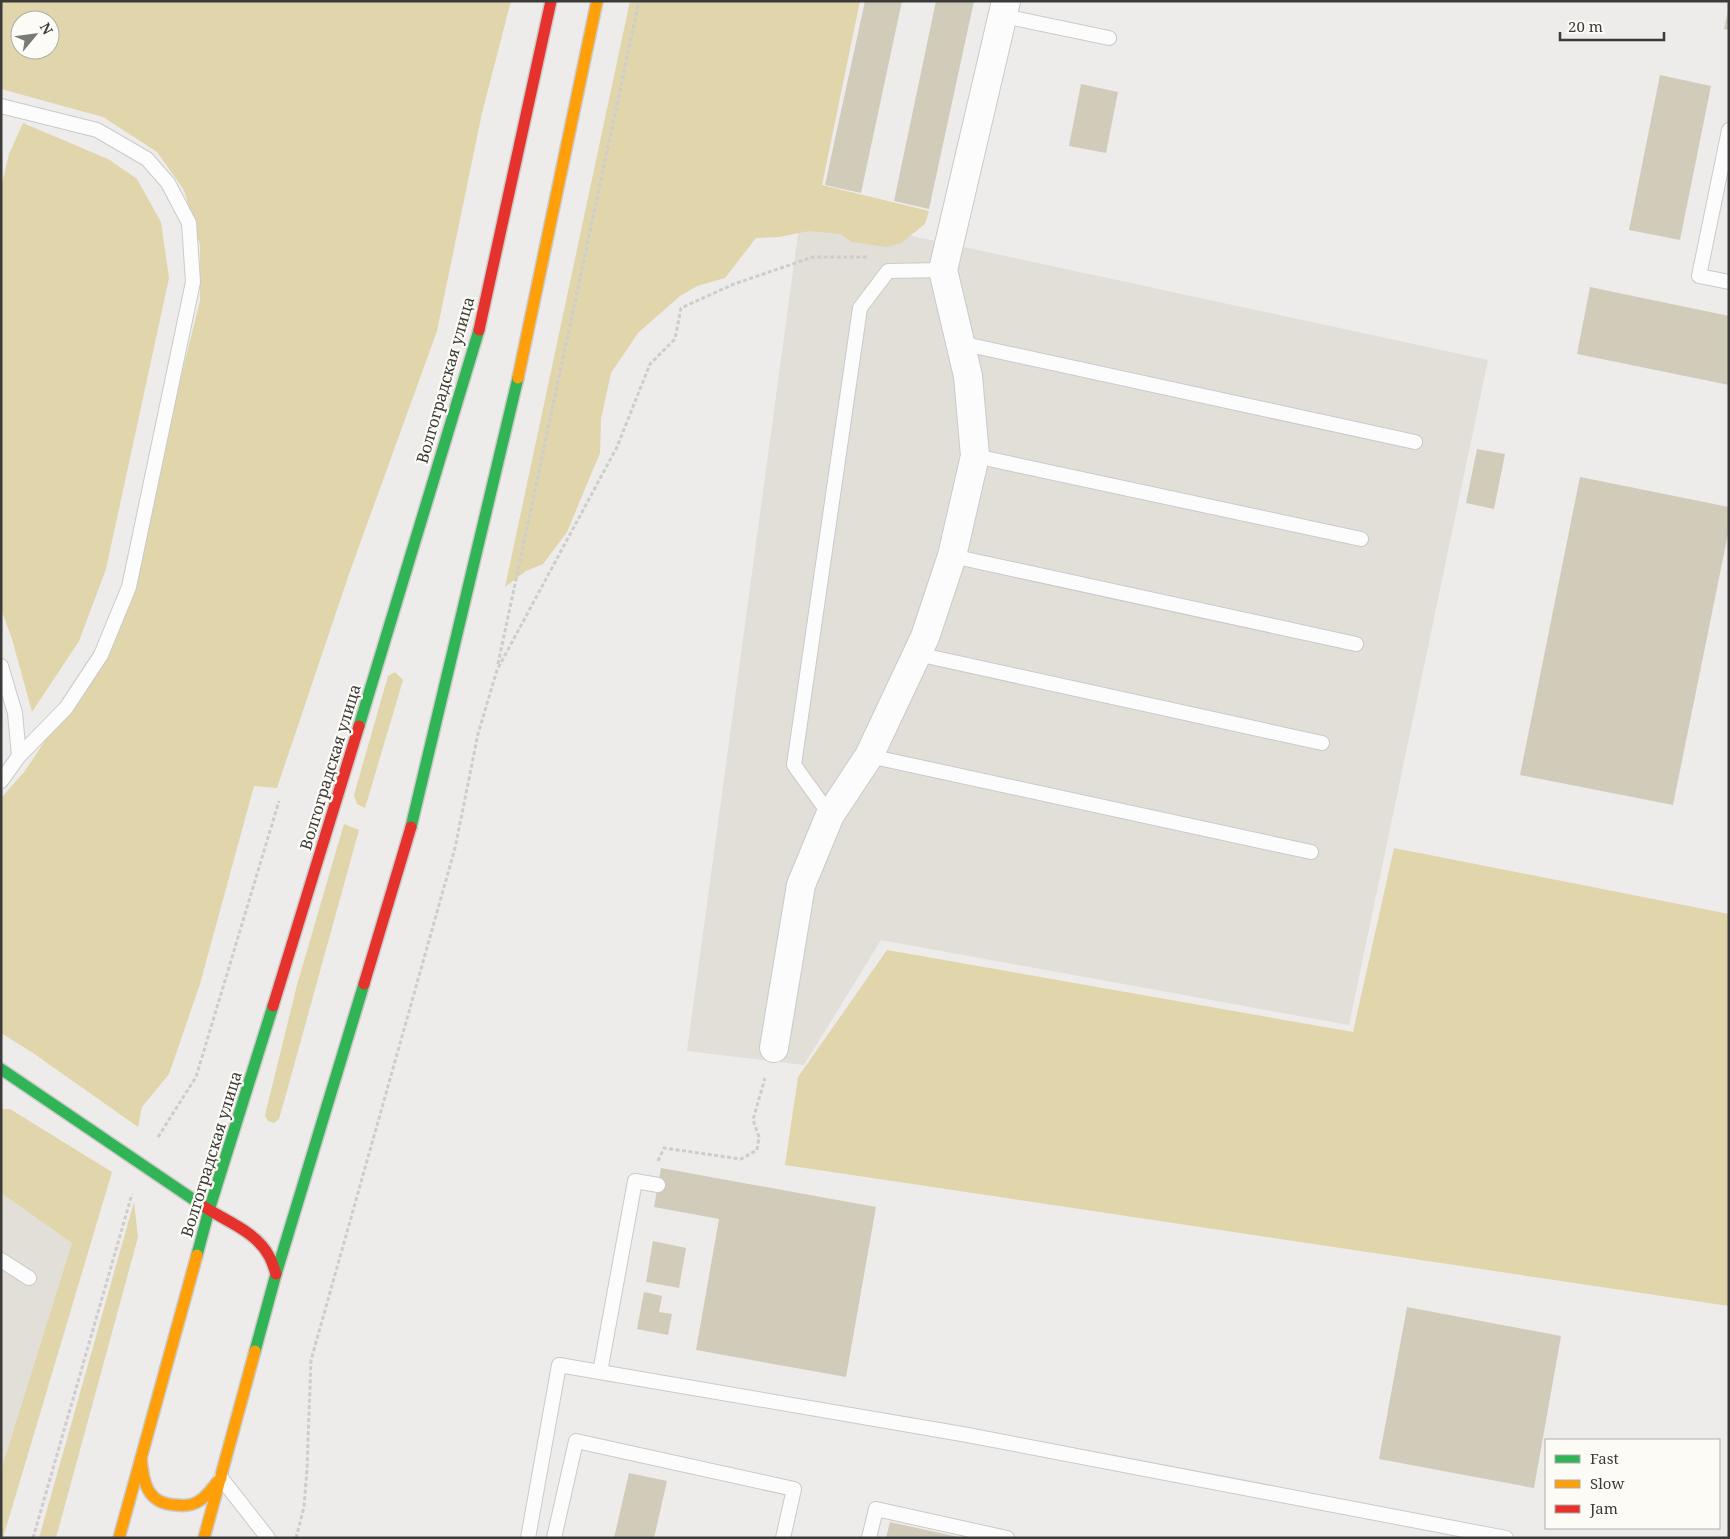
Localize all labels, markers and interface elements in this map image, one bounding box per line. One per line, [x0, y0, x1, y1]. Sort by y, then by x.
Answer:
north arrow [10, 10, 60, 60]
scale bar [1560, 10, 1664, 42]
text: 20 m [1568, 16, 1603, 36]
text: N [36, 19, 58, 38]
street label: Волгоградская улица [411, 294, 479, 466]
street label: Волгоградская улица [294, 681, 366, 853]
street label: Волгоградская улица [175, 1068, 247, 1240]
legend [1545, 1439, 1720, 1529]
text: Fast [1590, 1448, 1619, 1468]
text: Slow [1590, 1473, 1624, 1493]
text: Jam [1589, 1498, 1618, 1518]

